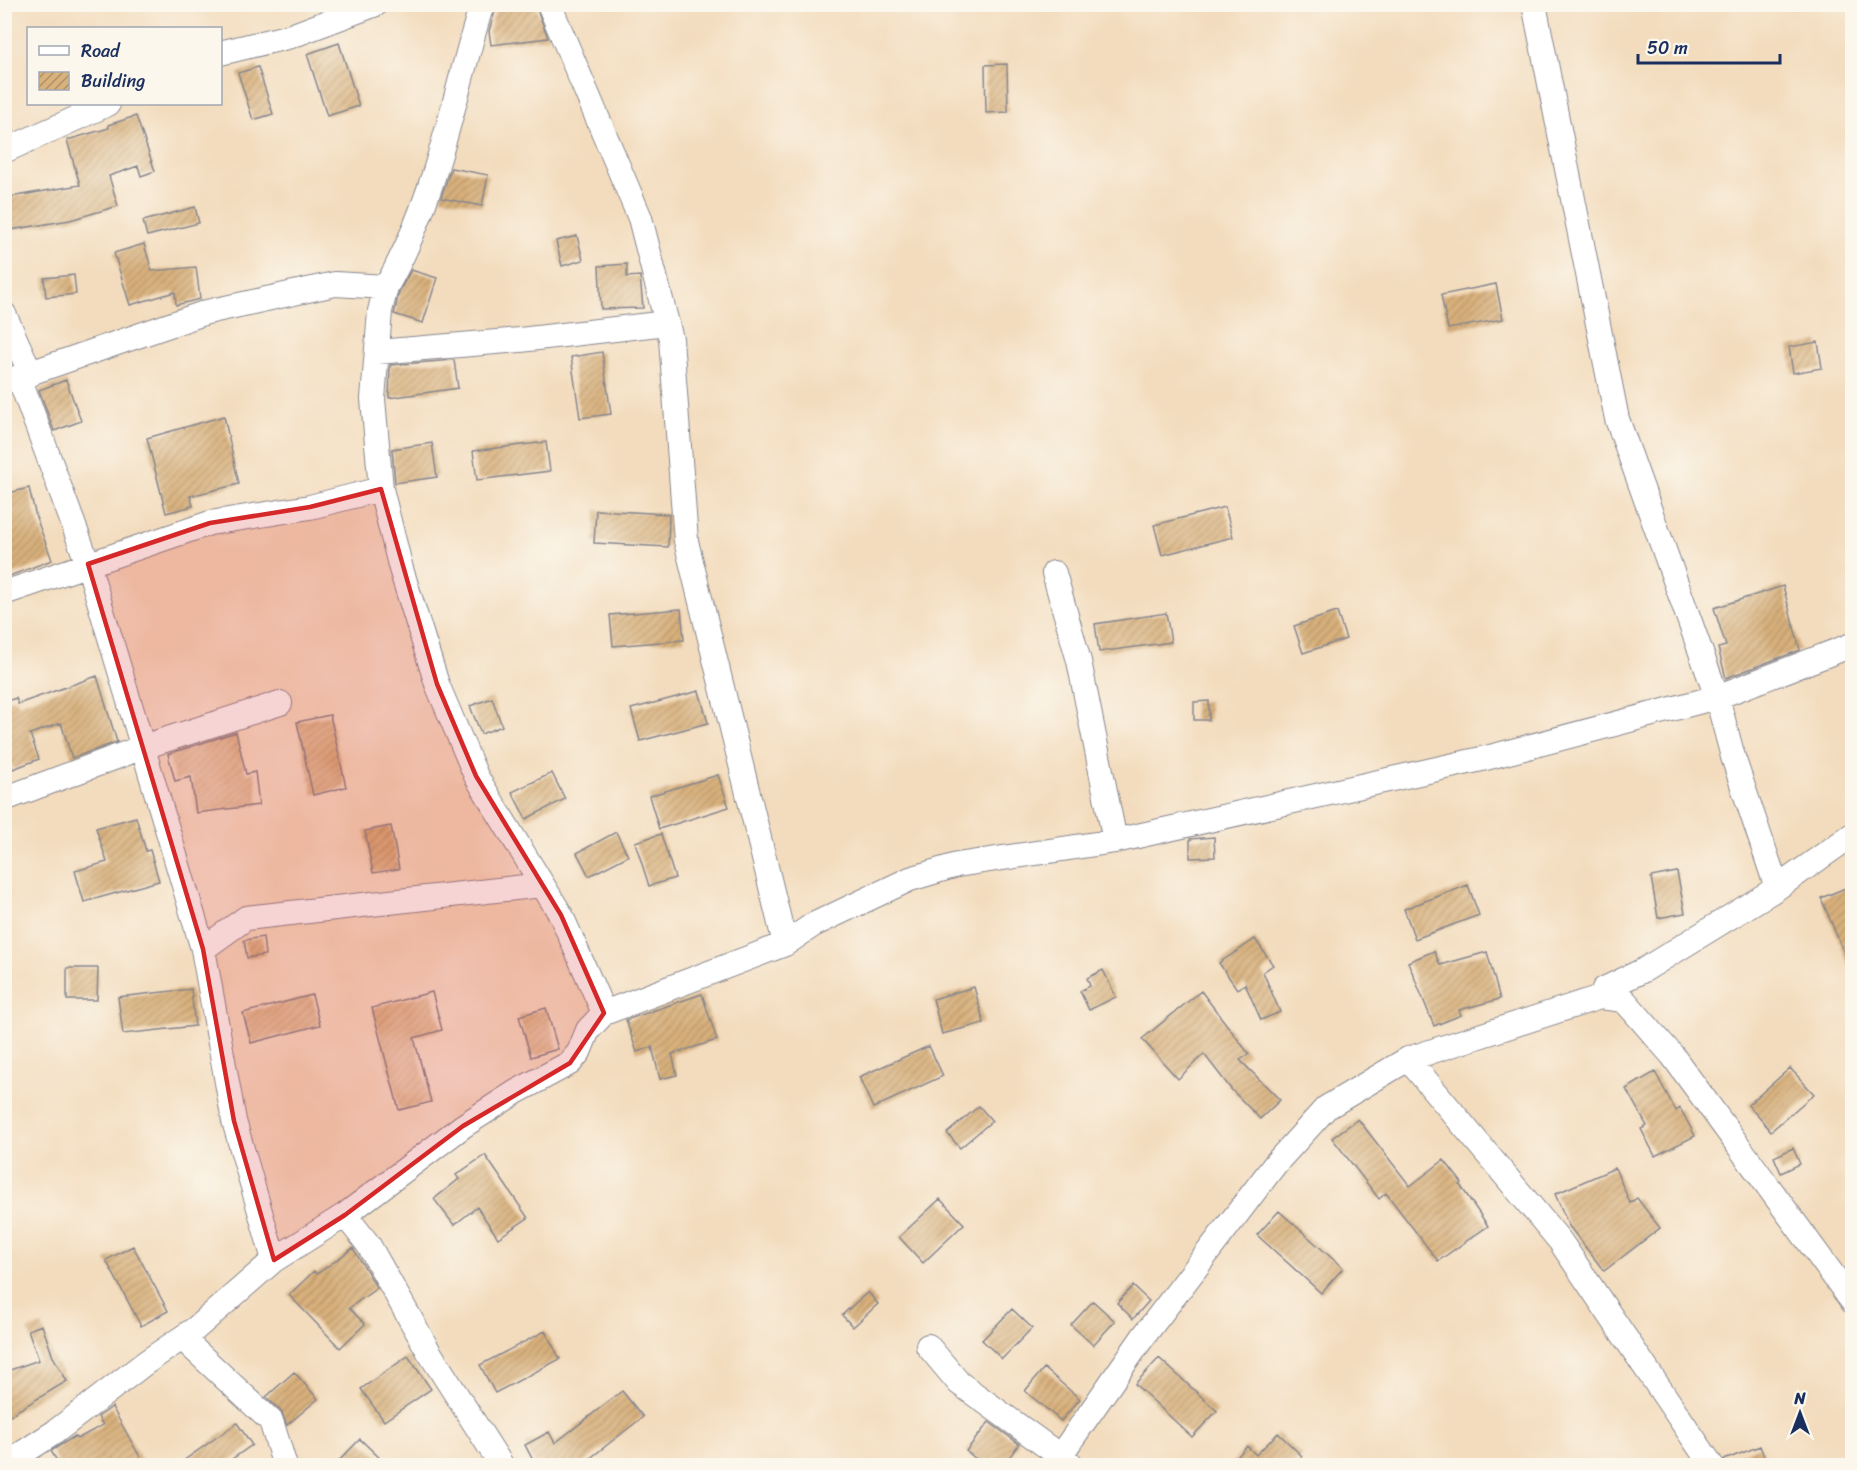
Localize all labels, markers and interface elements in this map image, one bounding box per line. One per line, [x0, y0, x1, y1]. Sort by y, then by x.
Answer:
legend [27, 27, 222, 105]
scale bar [1638, 27, 1780, 65]
text: 50 m [1647, 32, 1688, 64]
text: Road [81, 35, 121, 67]
text: Building [81, 65, 145, 97]
north arrow [1770, 1383, 1830, 1443]
text: N [1793, 1384, 1806, 1413]

